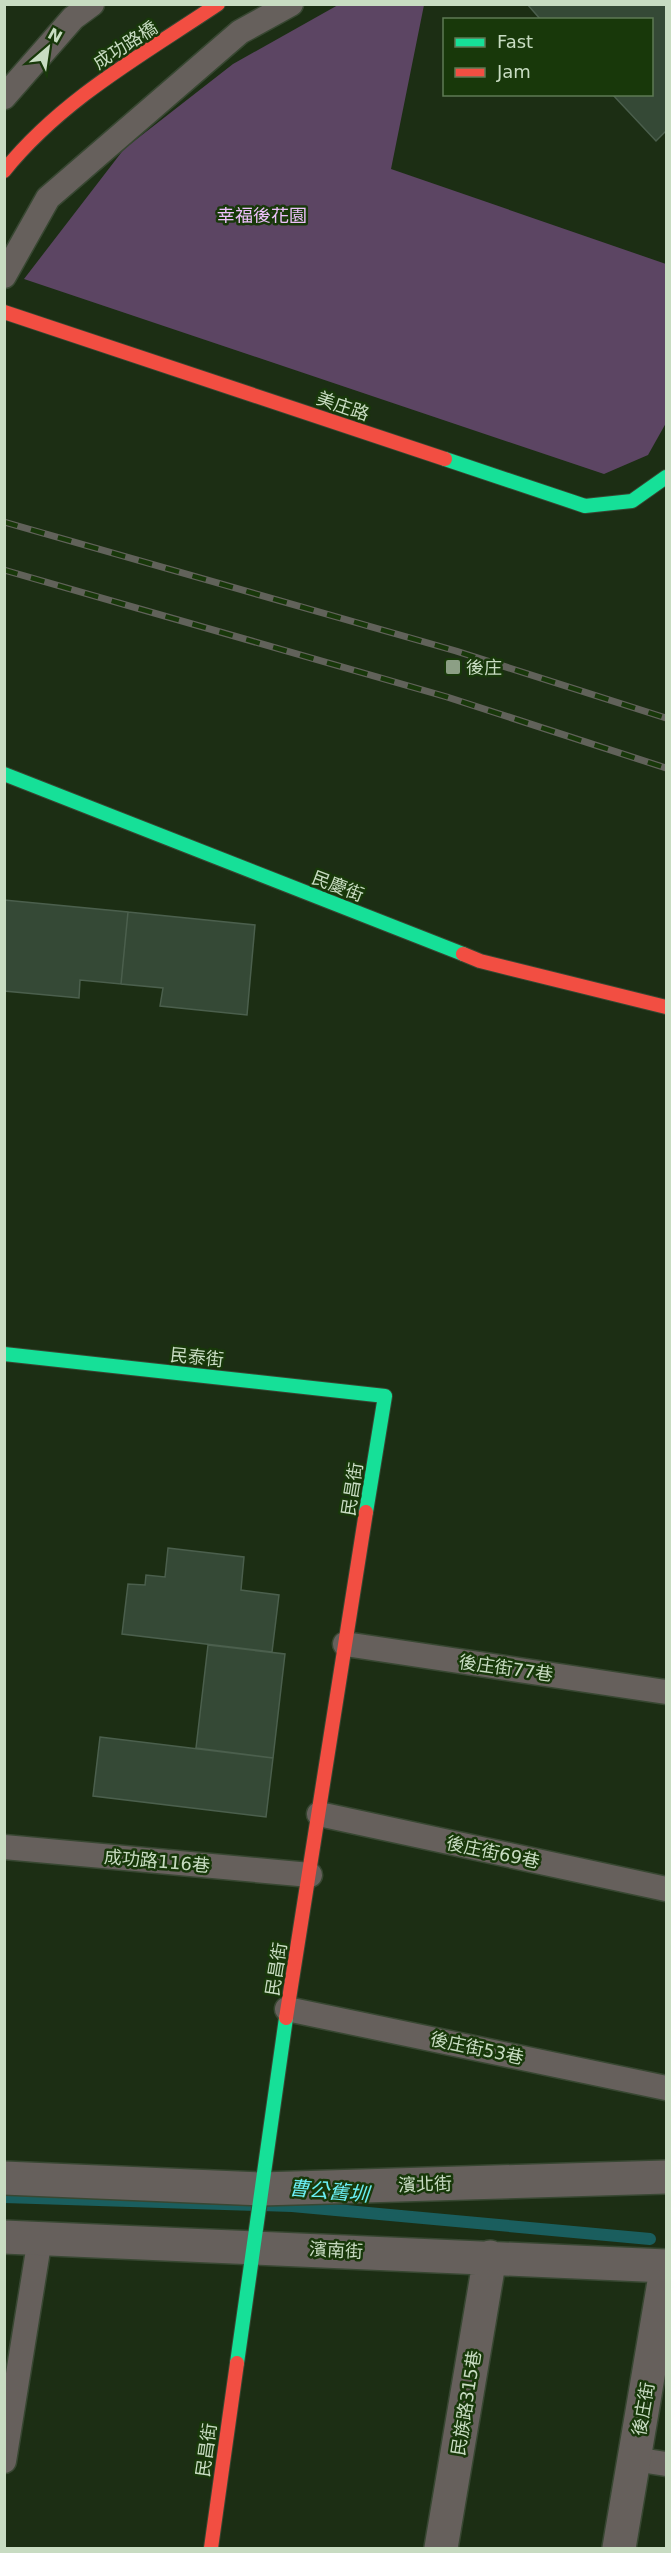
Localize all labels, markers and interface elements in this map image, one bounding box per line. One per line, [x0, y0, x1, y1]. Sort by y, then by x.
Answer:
street label: 成功路橋 [89, 17, 161, 73]
north arrow [18, 18, 78, 78]
legend [443, 18, 653, 96]
text: N [45, 24, 65, 47]
text: Fast [497, 31, 533, 52]
text: Jam [496, 61, 531, 82]
park label: 幸福後花園 [217, 205, 307, 226]
street label: 美庄路 [314, 387, 372, 425]
place label: 後庄 [466, 657, 502, 678]
marker: 後庄 [444, 658, 462, 676]
street label: 民慶街 [309, 867, 367, 905]
street label: 民泰街 [169, 1344, 225, 1370]
street label: 民昌街 [337, 1461, 367, 1517]
street label: 後庄街77巷 [458, 1651, 554, 1685]
street label: 後庄街69巷 [444, 1832, 542, 1872]
street label: 成功路116巷 [103, 1846, 211, 1876]
street label: 民昌街 [261, 1941, 291, 1997]
street label: 後庄街53巷 [428, 2028, 526, 2068]
street label: 濱北街 [398, 2173, 452, 2195]
water label: 曹公舊圳 [288, 2176, 373, 2207]
street label: 濱南街 [308, 2238, 364, 2262]
street label: 民族路315巷 [447, 2349, 485, 2457]
street label: 後庄街 [628, 2381, 658, 2437]
street label: 民昌街 [192, 2422, 220, 2478]

